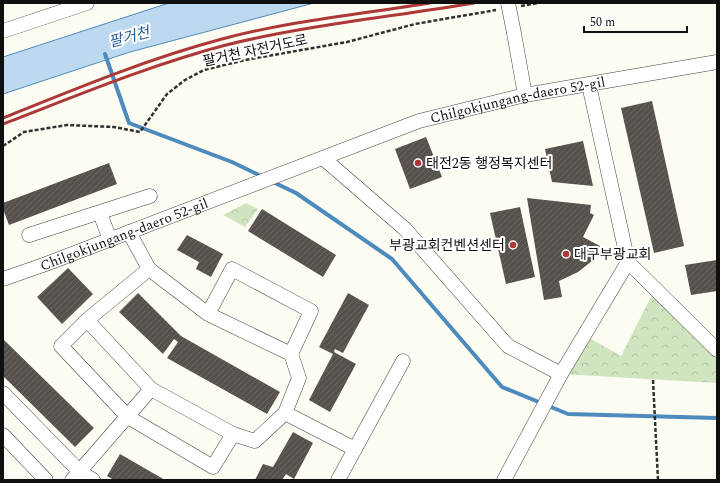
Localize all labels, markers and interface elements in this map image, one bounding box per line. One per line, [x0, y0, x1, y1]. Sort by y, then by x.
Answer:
scale bar [584, 8, 687, 34]
text: 50 m [590, 13, 615, 32]
water label: 팔거천 [106, 20, 154, 54]
street label: 팔거천 자전거도로 [201, 29, 310, 72]
street label: Chilgokjungang-daero 52-gil [428, 71, 607, 129]
place label: 태전2동 행정복지센터 [426, 153, 552, 174]
marker: 태전2동 행정복지센터 [413, 158, 423, 168]
street label: Chilgokjungang-daero 52-gil [37, 193, 211, 276]
place label: 부광교회컨벤션센터 [389, 235, 505, 256]
marker: 부광교회컨벤션센터 [508, 240, 518, 250]
place label: 대구부광교회 [574, 244, 651, 265]
marker: 대구부광교회 [561, 249, 571, 259]

